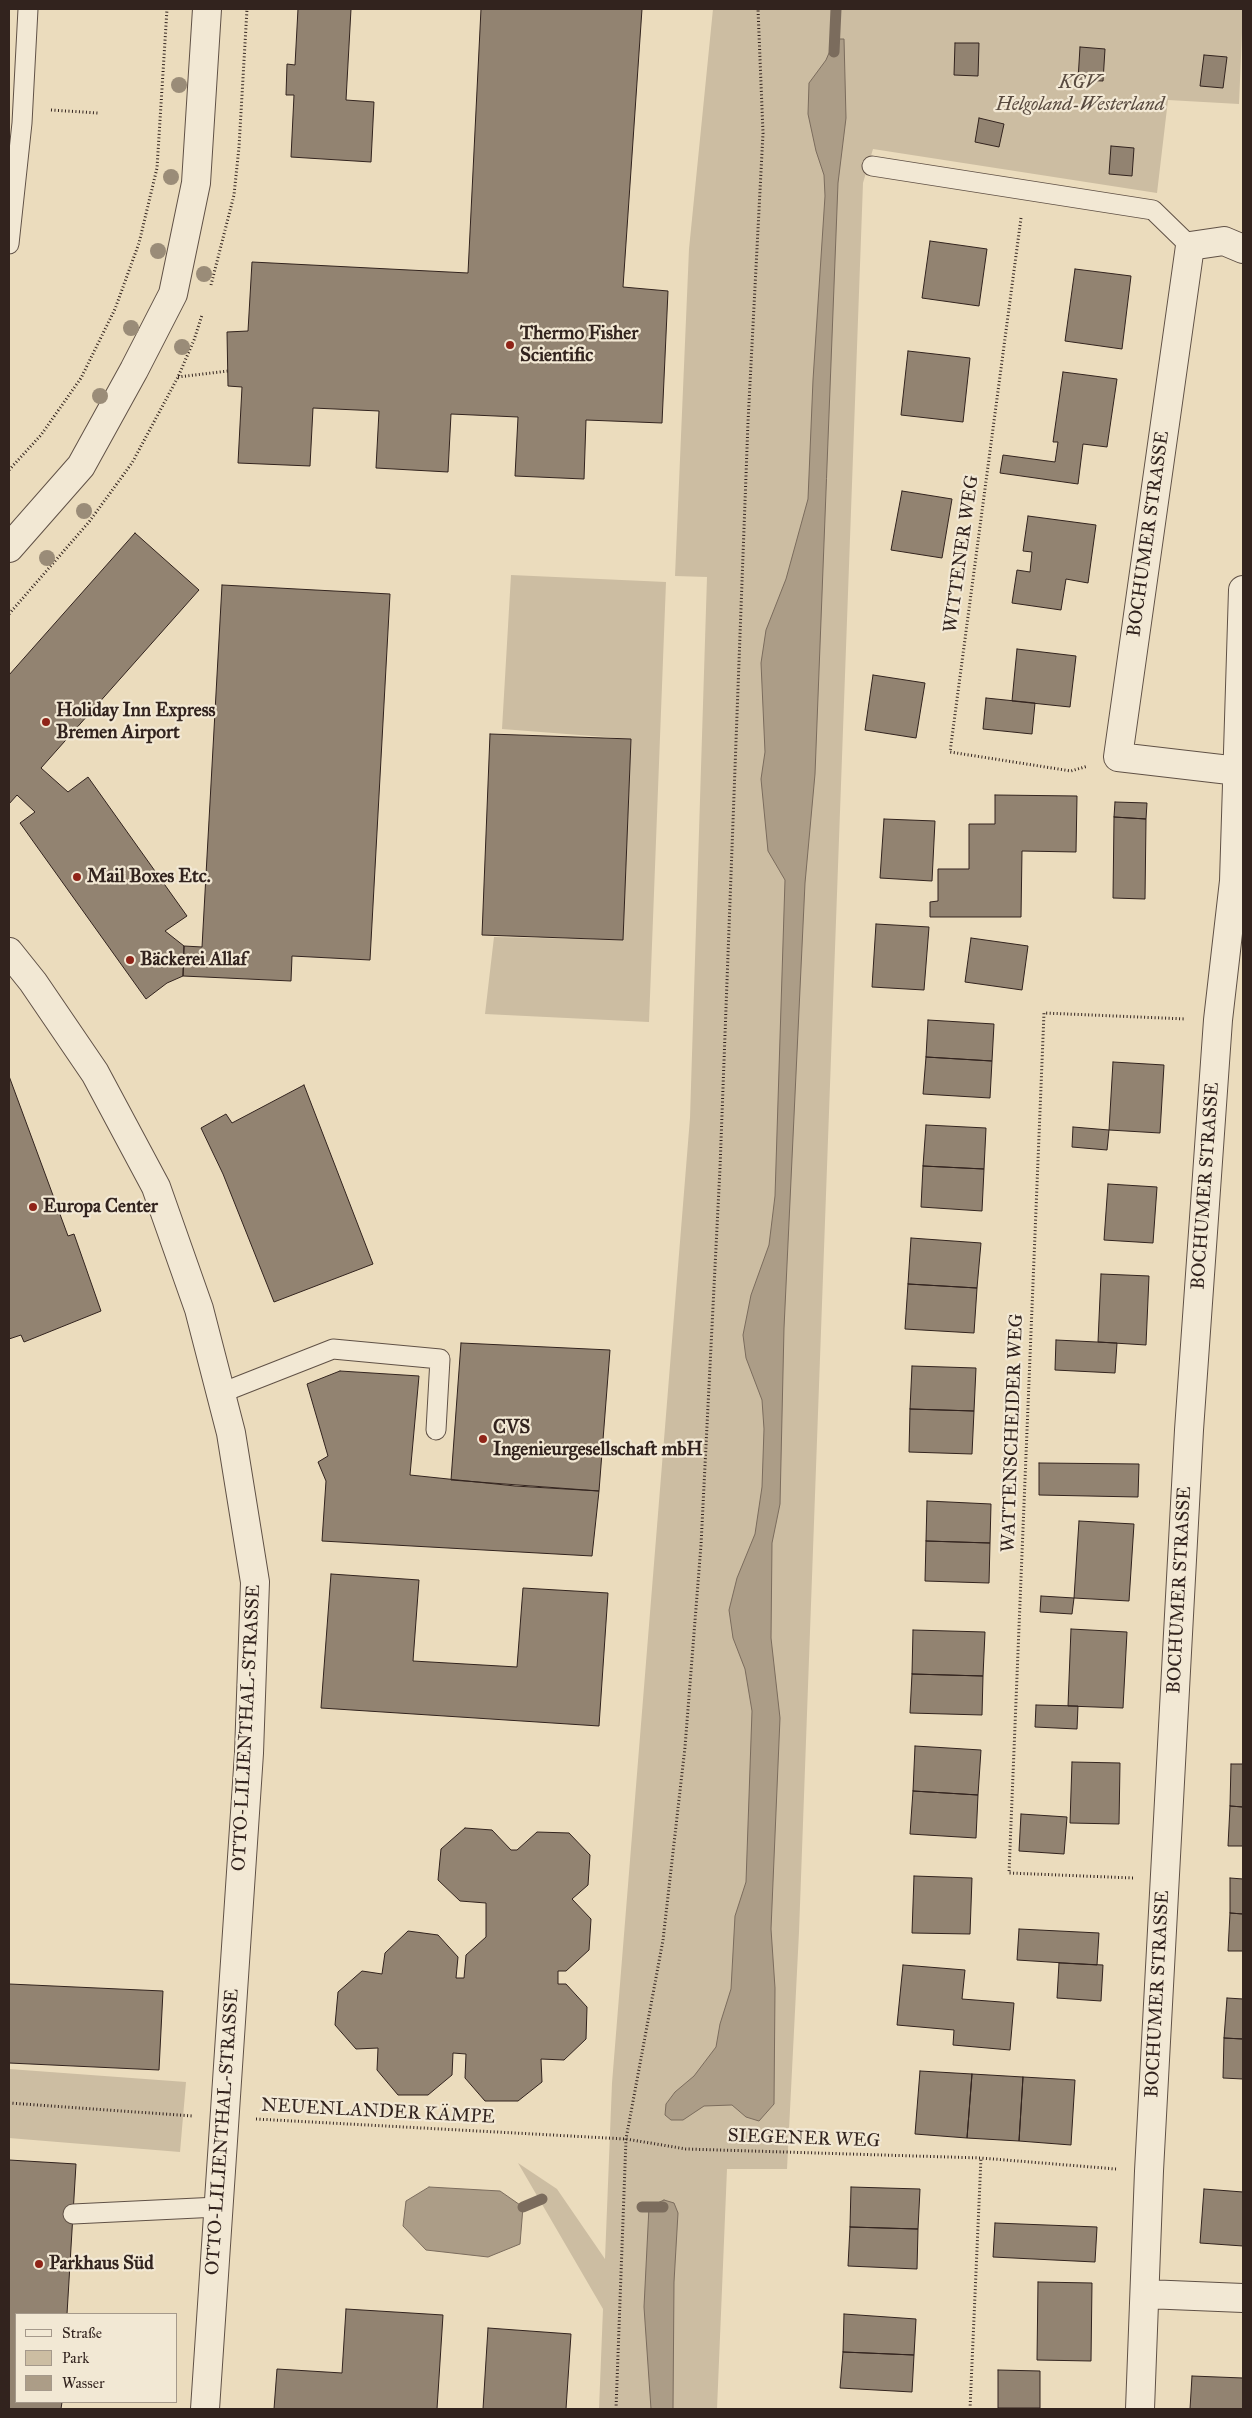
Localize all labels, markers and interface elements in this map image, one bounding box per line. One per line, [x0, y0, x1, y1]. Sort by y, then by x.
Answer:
park label: KGV Helgoland-Westerland [995, 72, 1165, 116]
place label: Thermo Fisher Scientific [520, 323, 638, 367]
marker: Thermo Fisher Scientific [504, 339, 516, 351]
street label: BOCHUMER STRASSE [1123, 430, 1175, 638]
street label: WITTENER WEG [940, 474, 984, 634]
place label: Holiday Inn Express Bremen Airport [56, 700, 215, 744]
marker: Holiday Inn Express Bremen Airport [40, 716, 52, 728]
place label: Mail Boxes Etc. [87, 866, 211, 888]
marker: Mail Boxes Etc. [71, 871, 83, 883]
place label: Bäckerei Allaf [140, 949, 247, 971]
marker: Bäckerei Allaf [124, 954, 136, 966]
street label: BOCHUMER STRASSE [1187, 1082, 1225, 1290]
place label: Europa Center [43, 1196, 158, 1218]
marker: Europa Center [27, 1201, 39, 1213]
street label: WATTENSCHEIDER WEG [997, 1313, 1029, 1553]
place label: CVS Ingenieurgesellschaft mbH [493, 1417, 703, 1461]
marker: CVS Ingenieurgesellschaft mbH [477, 1433, 489, 1445]
street label: BOCHUMER STRASSE [1163, 1486, 1197, 1694]
street label: OTTO-LILIENTHAL-STRASSE [228, 1584, 266, 1872]
street label: BOCHUMER STRASSE [1141, 1890, 1175, 2098]
street label: OTTO-LILIENTHAL-STRASSE [202, 1988, 244, 2276]
street label: NEUENLANDER KÄMPE [261, 2094, 495, 2130]
street label: SIEGENER WEG [727, 2125, 881, 2153]
place label: Parkhaus Süd [49, 2253, 154, 2275]
marker: Parkhaus Süd [33, 2258, 45, 2270]
legend [15, 2313, 178, 2403]
text: Straße [62, 2324, 102, 2342]
text: Park [62, 2349, 89, 2367]
text: Wasser [62, 2374, 105, 2392]

